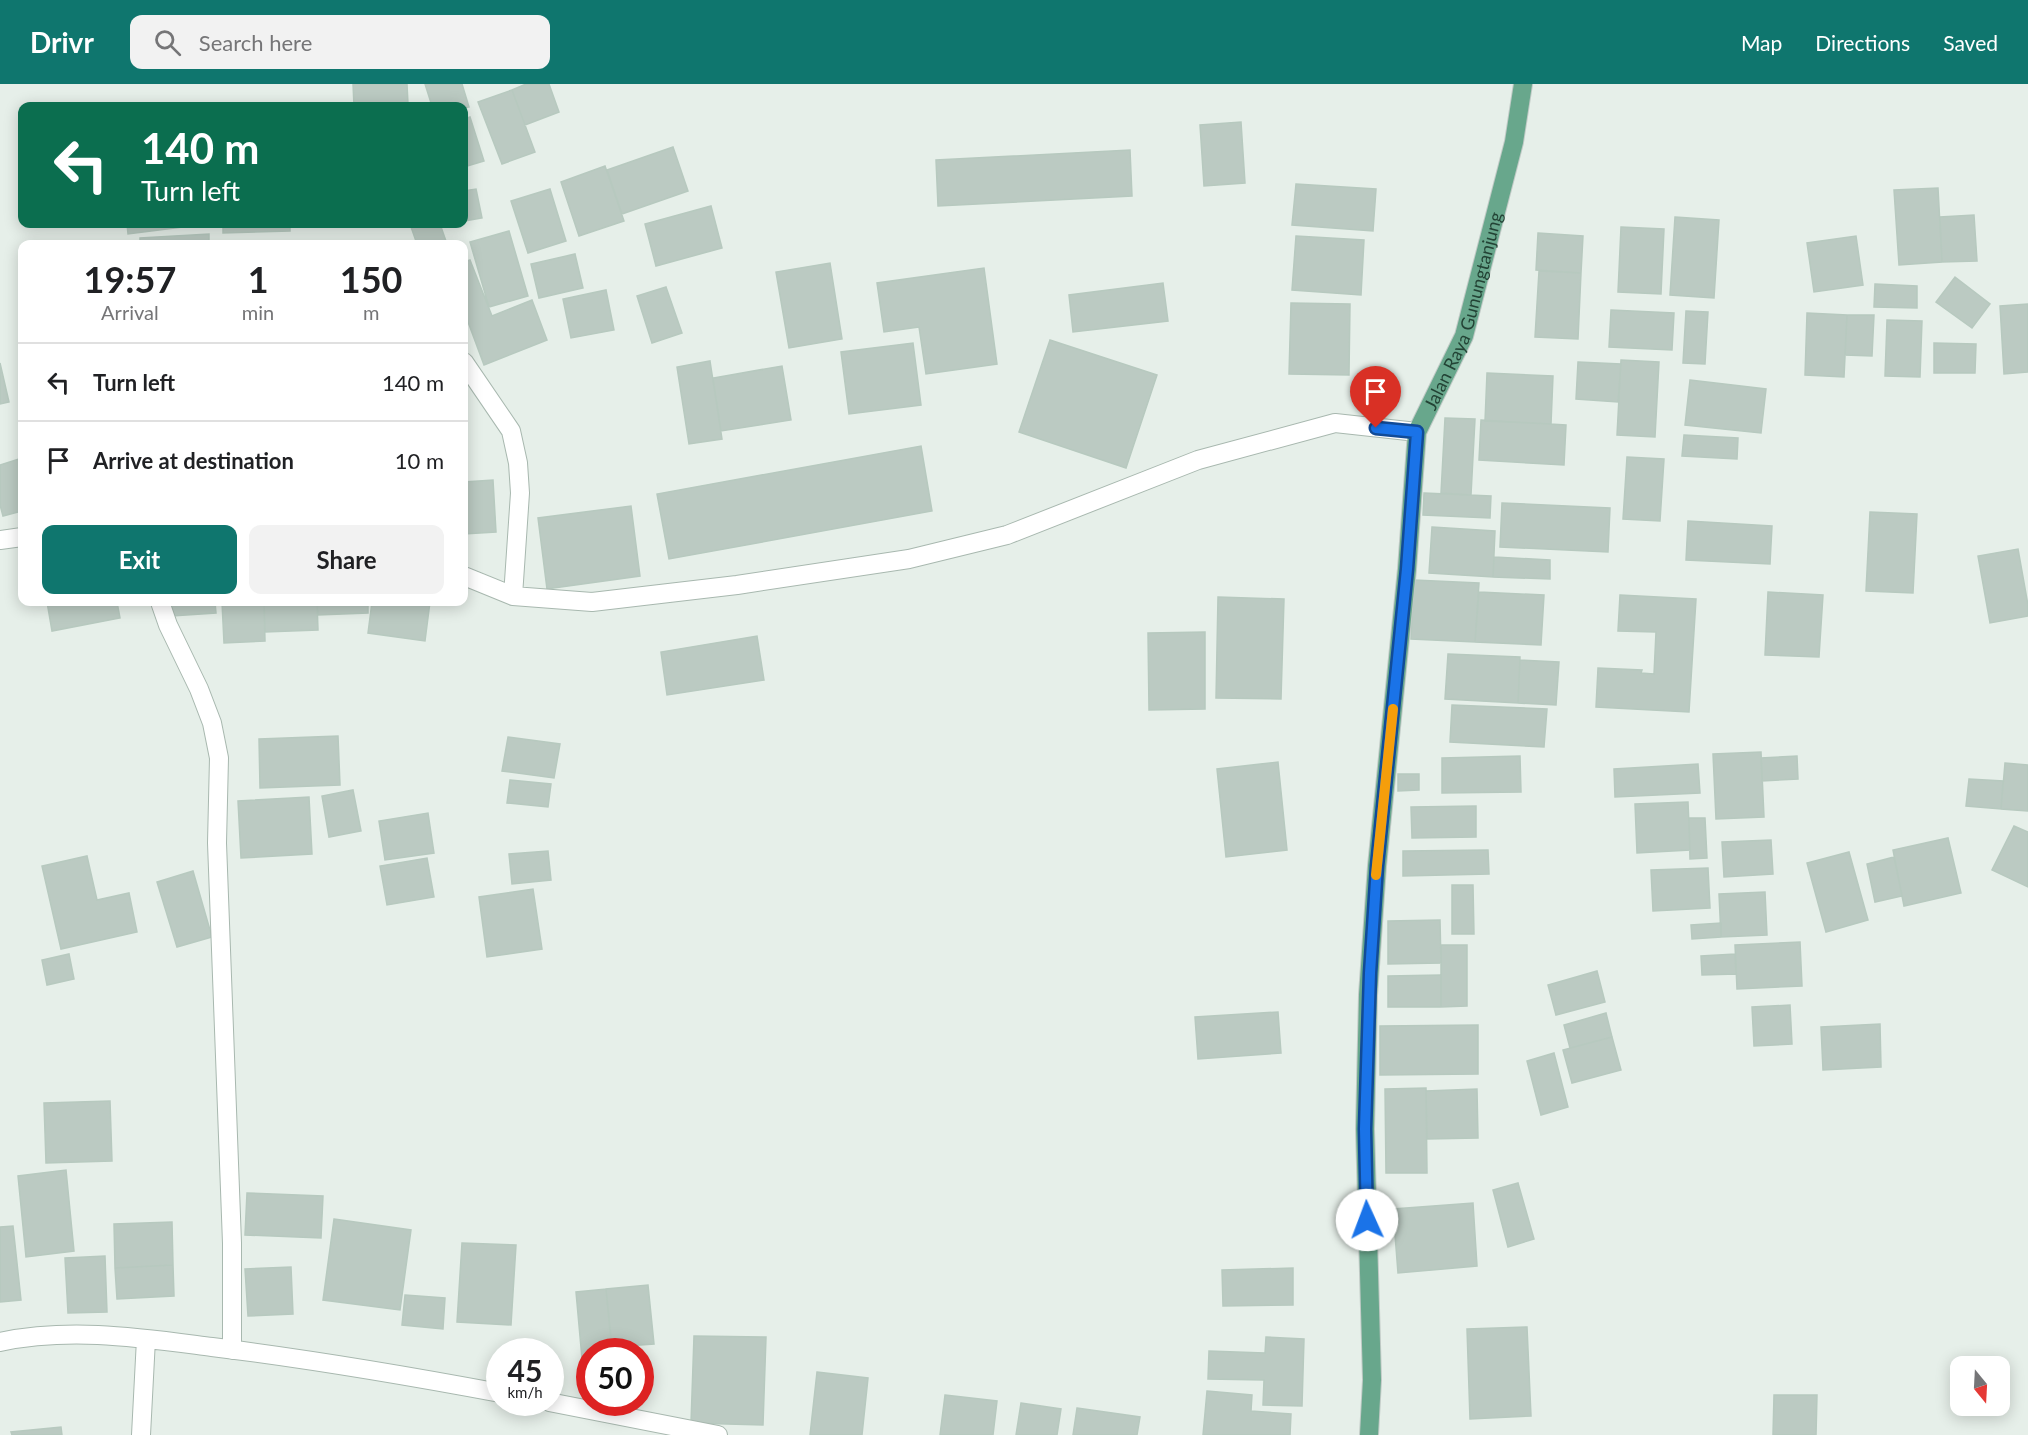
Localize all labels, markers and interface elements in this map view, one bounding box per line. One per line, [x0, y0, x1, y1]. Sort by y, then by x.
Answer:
search box [130, 15, 550, 69]
text: Drivr [30, 25, 94, 59]
icon: search [151, 26, 184, 59]
text: Search here [199, 29, 312, 56]
text: Map [1741, 30, 1782, 55]
text: Directions [1815, 30, 1910, 55]
text: Saved [1943, 30, 1998, 55]
text: 140 m [141, 123, 259, 173]
icon: left [42, 126, 120, 204]
text: Turn left [141, 174, 240, 207]
street label: Jalan Raya Gunungtanjung [1419, 209, 1507, 413]
text: 19:57 [84, 257, 176, 301]
text: 1 [248, 257, 269, 301]
text: 150 [340, 257, 402, 301]
text: Arrival [101, 300, 159, 324]
text: min [242, 300, 274, 324]
text: m [363, 300, 379, 324]
icon: left [42, 366, 75, 399]
pin [1350, 366, 1401, 428]
text: Turn left [93, 369, 175, 396]
text: 140 m [382, 369, 444, 396]
icon: arrive [1359, 375, 1392, 408]
icon: arrive [42, 444, 75, 477]
text: Arrive at destination [93, 447, 294, 474]
text: 10 m [395, 447, 444, 474]
button: Exit [42, 525, 237, 594]
button: Share [249, 525, 444, 594]
position arrow [1335, 1188, 1399, 1252]
speed limit sign: 50 [576, 1338, 654, 1416]
text: 45 [508, 1352, 542, 1388]
north arrow [1950, 1356, 2010, 1416]
map controls [1950, 1356, 2010, 1416]
text: km/h [507, 1383, 543, 1401]

